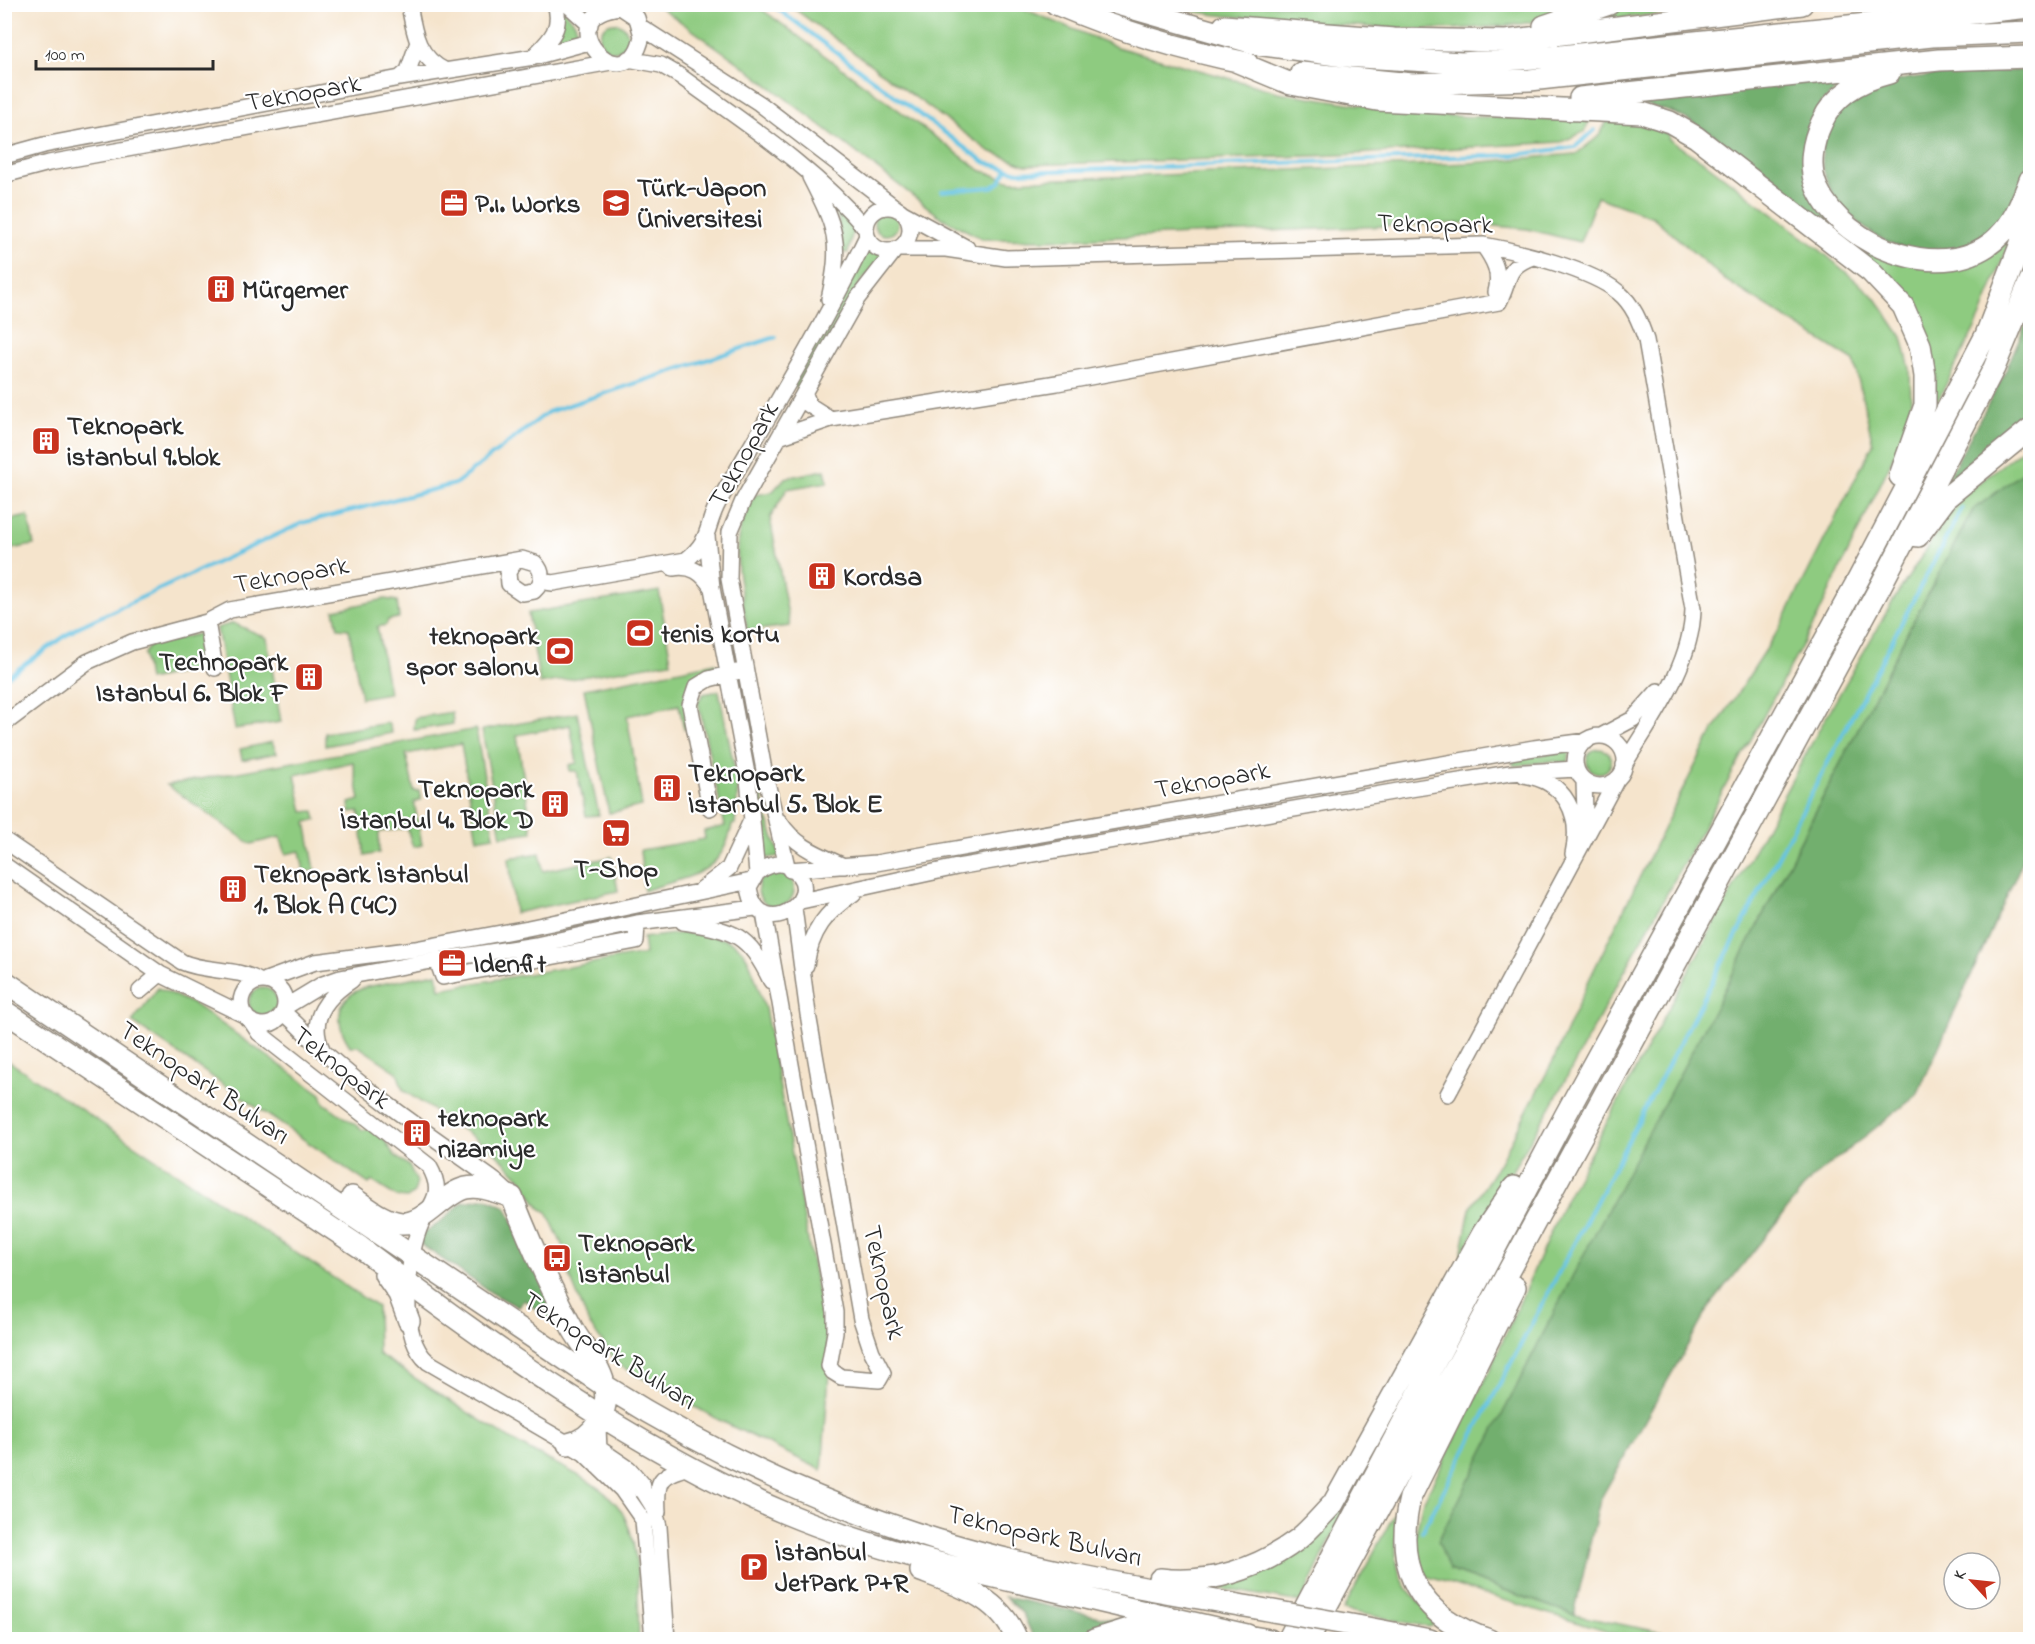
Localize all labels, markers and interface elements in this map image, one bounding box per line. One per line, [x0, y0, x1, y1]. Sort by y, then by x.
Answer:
scale bar [36, 33, 213, 71]
text: 100 m [45, 43, 85, 69]
street label: Teknopark [243, 65, 364, 124]
place label: Türk-Japon Üniversitesi [637, 170, 766, 240]
place label: P.ı. Works [475, 186, 581, 225]
office icon: P.ı. Works [438, 187, 470, 219]
school or university icon: Türk-Japon Üniversitesi [600, 187, 632, 219]
street label: Teknopark [1377, 205, 1494, 246]
place label: Mürgemer [242, 272, 348, 312]
building icon: Mürgemer [205, 273, 237, 305]
street label: Teknopark [700, 395, 790, 515]
place label: Teknopark istanbul 9.blok [67, 408, 221, 478]
building icon: Teknopark istanbul 9.blok [30, 425, 62, 457]
street label: Teknopark [231, 547, 352, 606]
place label: Kordsa [843, 559, 922, 598]
building icon: Kordsa [806, 560, 838, 592]
place label: tenis kortu [660, 616, 780, 655]
sports icon: tenis kortu [624, 617, 656, 649]
place label: teknopark spor salonu [406, 618, 540, 688]
sports icon: teknopark spor salonu [544, 635, 576, 667]
place label: Technopark Istanbul 6. Blok F [96, 644, 289, 714]
building icon: Technopark Istanbul 6. Blok F [293, 661, 325, 693]
street label: Teknopark [1152, 752, 1273, 811]
place label: Teknopark İstanbul 5. Blok E [688, 755, 883, 825]
place label: Teknopark İstanbul 4. Blok D [340, 771, 535, 841]
building icon: Teknopark İstanbul 5. Blok E [651, 772, 683, 804]
building icon: Teknopark İstanbul 4. Blok D [539, 788, 571, 820]
supermarket icon: T-Shop [600, 817, 632, 849]
place label: T-Shop [574, 851, 659, 890]
place label: Teknopark İstanbul 1. Blok A (4C) [254, 856, 468, 926]
building icon: Teknopark İstanbul 1. Blok A (4C) [217, 873, 249, 905]
place label: Idenfit [473, 946, 547, 985]
office icon: Idenfit [436, 947, 468, 979]
street label: Teknopark Bulvarı [110, 1012, 297, 1156]
street label: Teknopark [283, 1018, 398, 1120]
place label: teknopark nizamiye [437, 1100, 549, 1170]
building icon: teknopark nizamiye [401, 1117, 433, 1149]
street label: Teknopark [850, 1222, 915, 1344]
place label: Teknopark İstanbul [578, 1225, 695, 1295]
bus stop icon: Teknopark İstanbul [541, 1242, 573, 1274]
street label: Teknopark Bulvarı [514, 1283, 704, 1421]
street label: Teknopark Bulvarı [943, 1496, 1146, 1579]
place label: İstanbul JetPark P+R [775, 1534, 909, 1604]
parking icon: İstanbul JetPark P+R [738, 1551, 770, 1583]
north arrow [1942, 1551, 2002, 1611]
text: K [1948, 1565, 1973, 1584]

